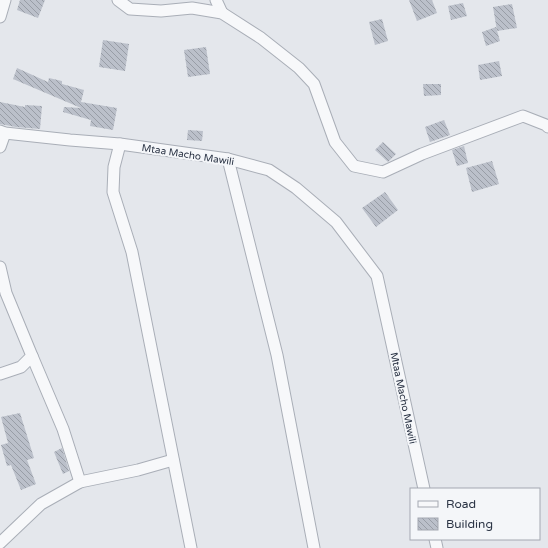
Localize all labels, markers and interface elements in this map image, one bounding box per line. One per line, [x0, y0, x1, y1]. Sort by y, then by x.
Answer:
street label: Mtaa Macho Mawili [141, 142, 235, 168]
street label: Mtaa Macho Mawili [387, 351, 419, 445]
legend [410, 488, 540, 540]
text: Road [446, 497, 476, 511]
text: Building [446, 517, 493, 531]

